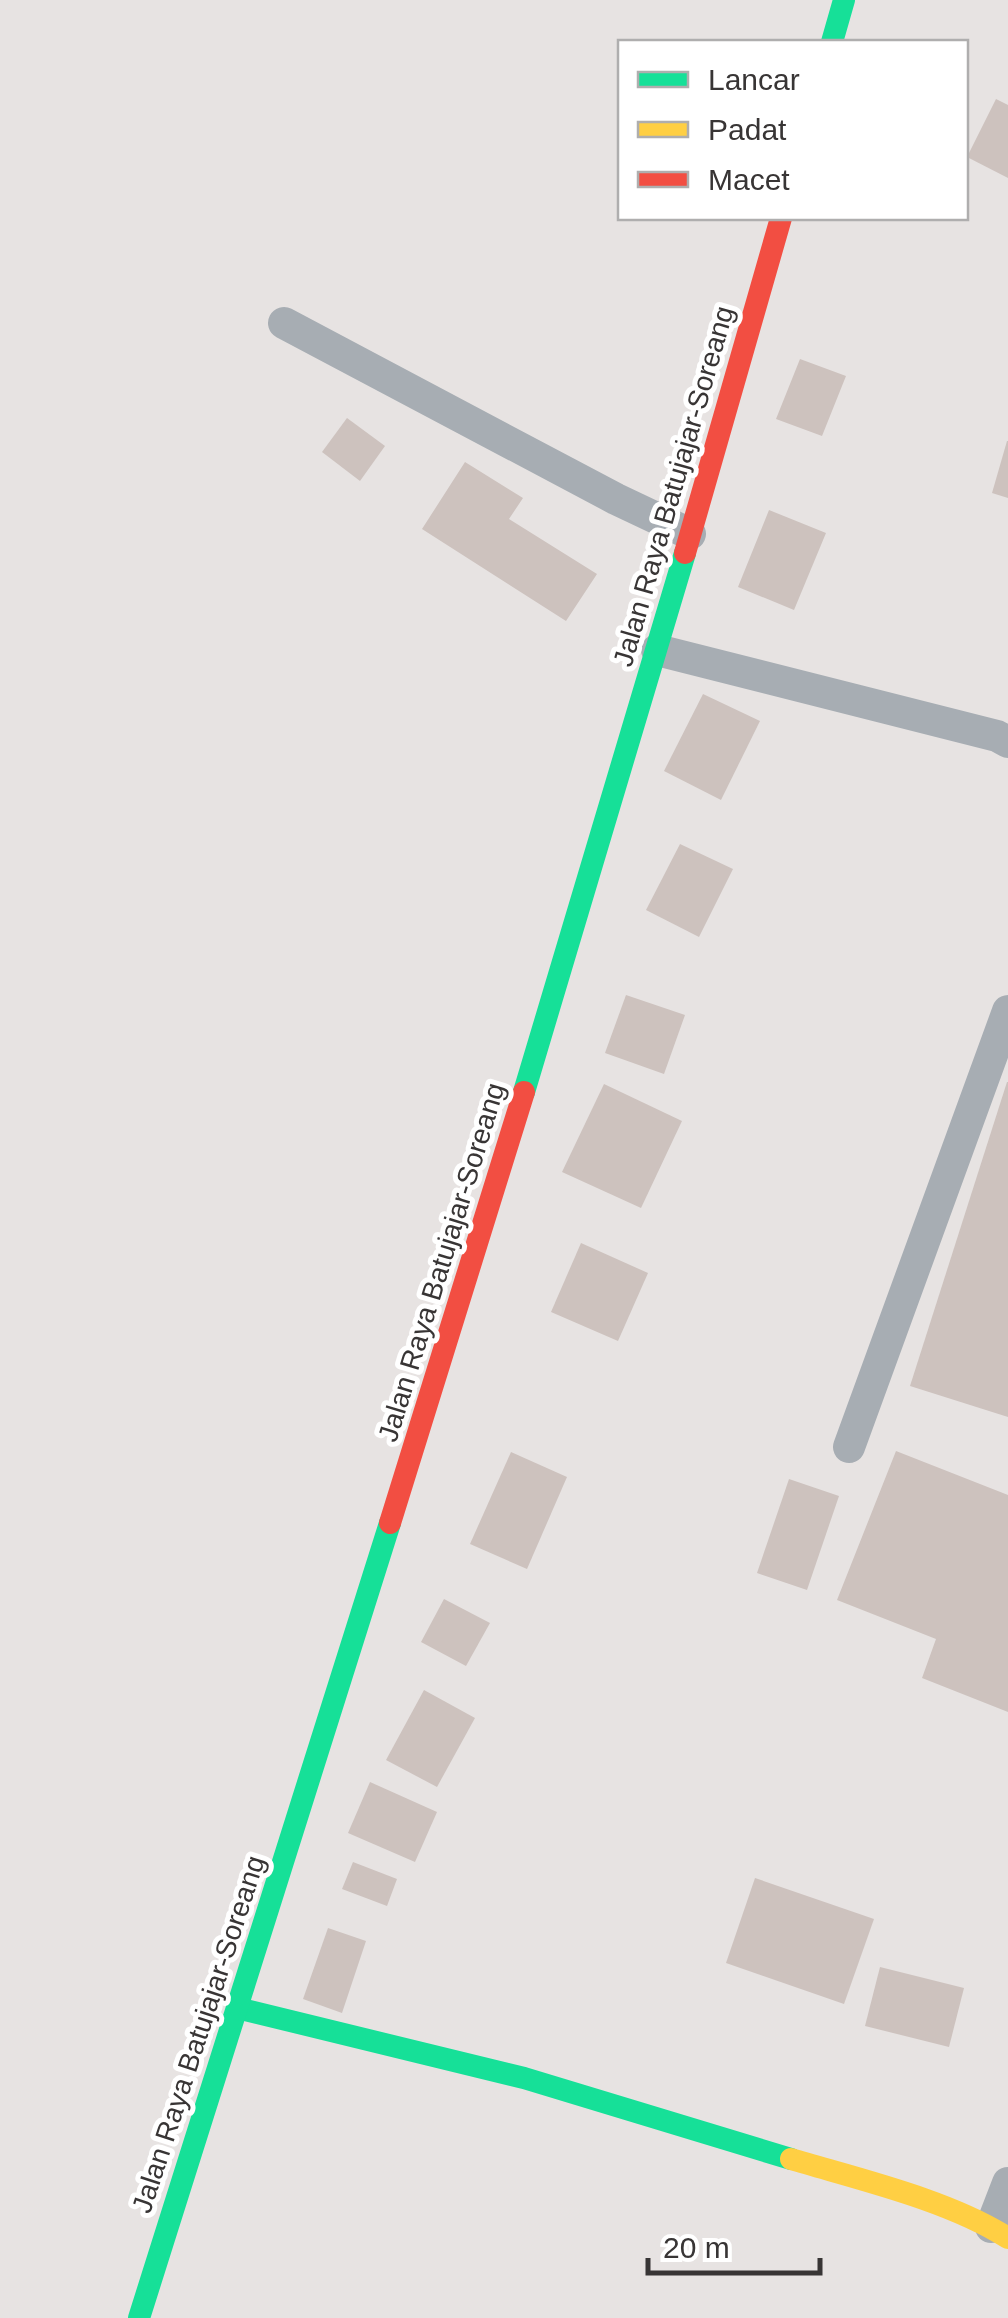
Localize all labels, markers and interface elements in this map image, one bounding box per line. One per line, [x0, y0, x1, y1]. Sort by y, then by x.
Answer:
legend [618, 40, 968, 220]
text: Lancar [708, 63, 800, 96]
text: Padat [708, 113, 787, 146]
text: Macet [708, 163, 790, 196]
street label: Jalan Raya Batujajar-Soreang [607, 302, 740, 670]
street label: Jalan Raya Batujajar-Soreang [372, 1079, 511, 1445]
street label: Jalan Raya Batujajar-Soreang [126, 1852, 271, 2217]
scale bar [648, 2213, 820, 2275]
text: 20 m [663, 2231, 730, 2264]

